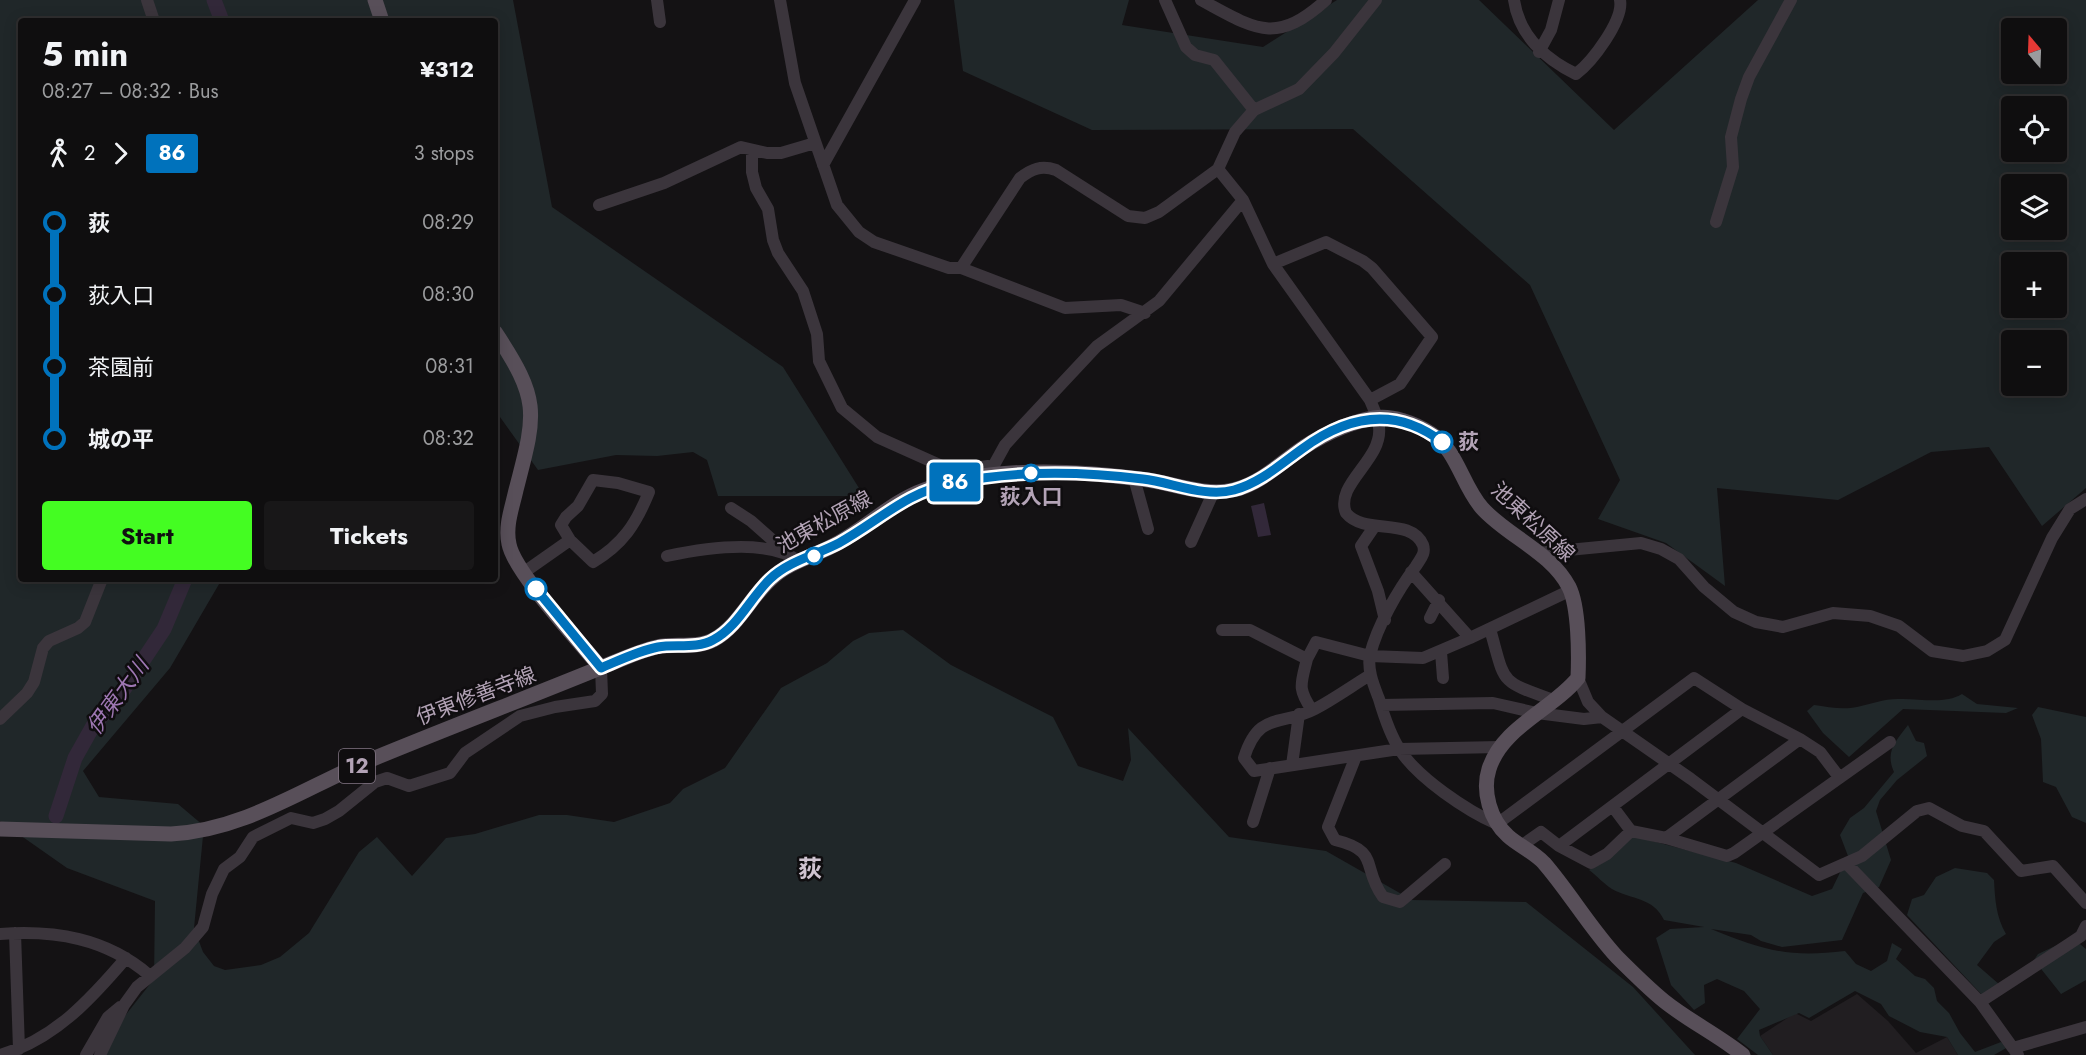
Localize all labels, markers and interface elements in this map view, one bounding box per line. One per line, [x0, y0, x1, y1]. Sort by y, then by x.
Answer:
north arrow [2001, 18, 2067, 84]
map controls [2001, 18, 2067, 396]
text: 5 min [42, 31, 128, 78]
text: ¥312 [420, 53, 474, 85]
text: 08:27 – 08:32 · Bus [42, 77, 219, 106]
button: locate [2001, 96, 2067, 162]
icon: walk [42, 137, 75, 170]
icon: forward [104, 137, 137, 170]
text: 86 [158, 138, 186, 168]
text: 2 [84, 139, 95, 168]
text: 3 stops [414, 139, 474, 168]
button: layers [2001, 174, 2067, 240]
text: 荻 [88, 207, 110, 239]
text: 08:29 [422, 208, 474, 237]
button: + [2001, 252, 2067, 318]
text: 荻入口 [88, 279, 154, 311]
text: 08:30 [422, 280, 474, 309]
button: − [2001, 330, 2067, 396]
text: 茶園前 [88, 351, 154, 383]
text: 08:31 [425, 352, 474, 381]
text: 城の平 [88, 423, 154, 455]
text: 08:32 [423, 424, 474, 453]
place label: 荻 [1458, 427, 1479, 457]
marker: 荻 [1431, 431, 1453, 453]
line badge: 86 [928, 462, 982, 502]
marker: 荻入口 [1022, 464, 1040, 482]
text: 86 [941, 467, 969, 497]
street label: 池東松原線 [1484, 475, 1582, 569]
place label: 荻入口 [1000, 482, 1063, 512]
street label: 池東松原線 [771, 483, 877, 561]
button: Start [42, 501, 252, 570]
button: Tickets [264, 501, 474, 570]
unlabelled marker [805, 547, 823, 565]
unlabelled marker [525, 578, 547, 600]
water label: 伊東大川 [78, 649, 157, 741]
street label: 伊東修善寺線 [412, 659, 540, 733]
road number: 12 [339, 749, 375, 783]
district label: 荻 [798, 851, 822, 886]

